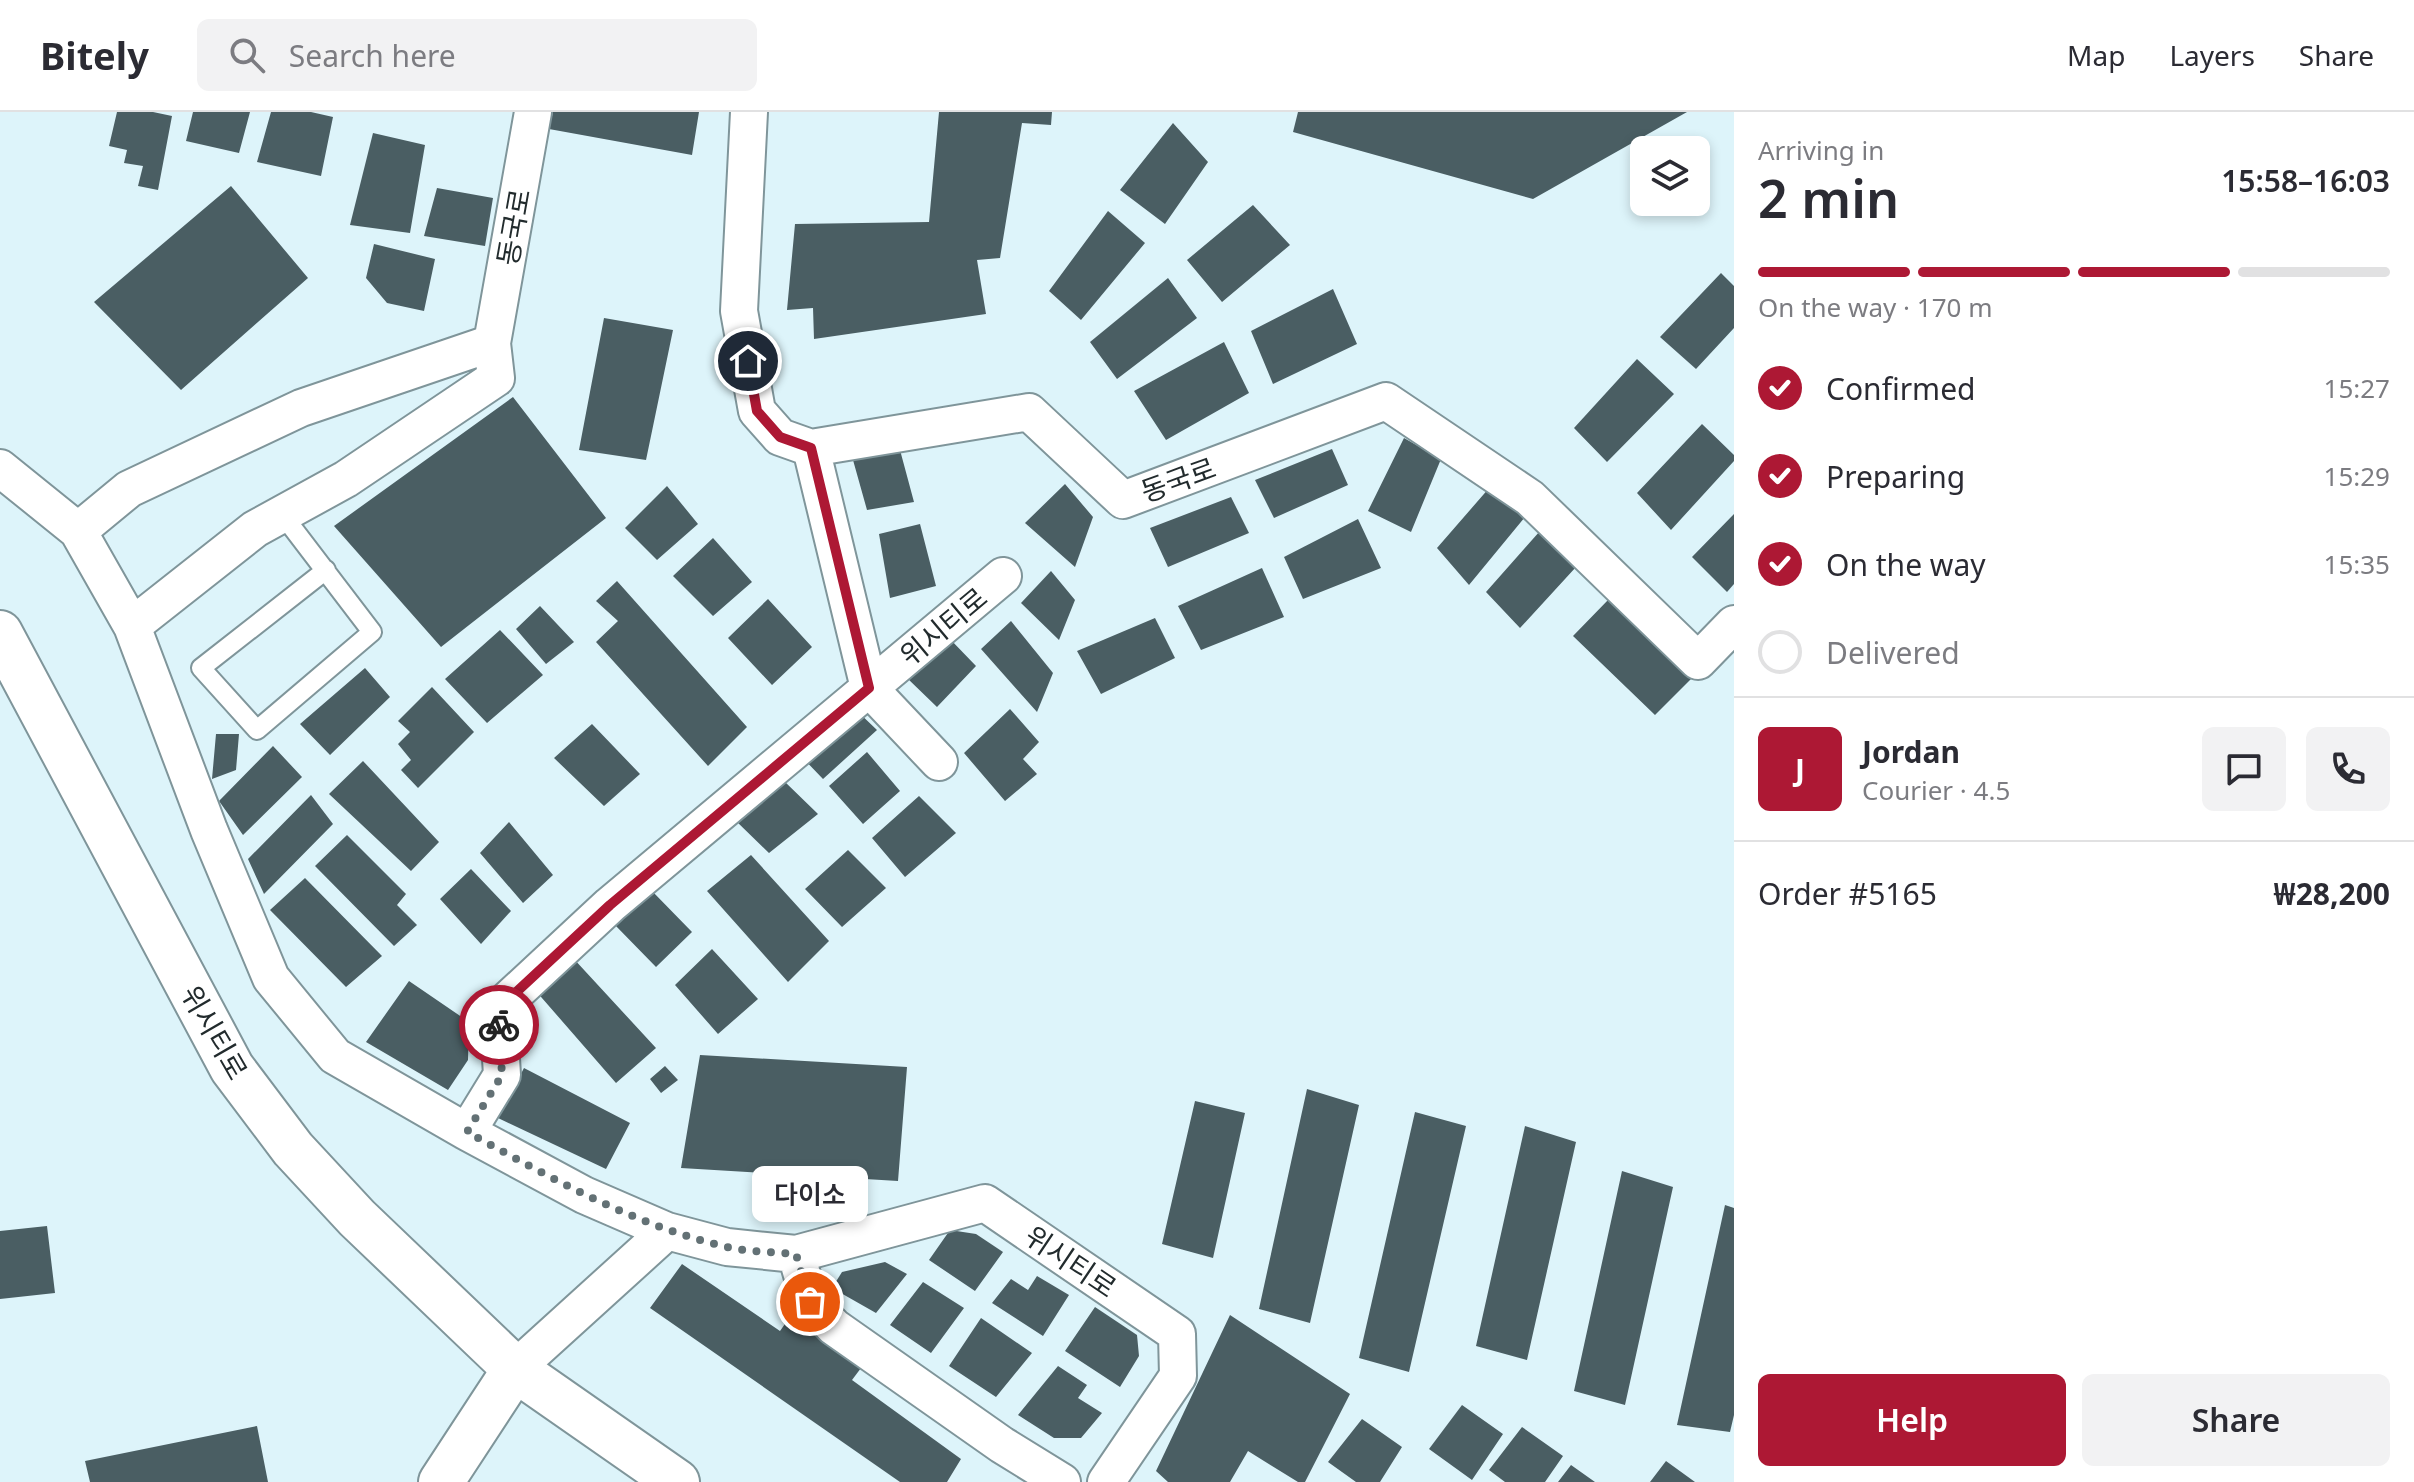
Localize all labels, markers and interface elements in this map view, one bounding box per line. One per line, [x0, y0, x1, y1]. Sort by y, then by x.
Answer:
search box [197, 19, 757, 91]
text: Bitely [40, 29, 149, 81]
icon: search [225, 33, 269, 77]
text: Search here [289, 35, 456, 76]
text: Map [2067, 36, 2125, 74]
text: Layers [2169, 36, 2255, 74]
text: Share [2299, 36, 2374, 74]
text: Arriving in [1758, 132, 1884, 168]
map controls [1630, 136, 1710, 216]
button: layers [1630, 136, 1710, 216]
text: 15:58–16:03 [2221, 160, 2390, 201]
text: 2 min [1758, 162, 1899, 233]
street label: 동국로 [488, 186, 538, 268]
text: On the way · 170 m [1758, 289, 1992, 325]
pin [714, 327, 782, 395]
icon: home [726, 339, 770, 383]
icon: check [1758, 366, 1802, 410]
text: Confirmed [1826, 368, 1976, 409]
text: 15:27 [2324, 370, 2390, 406]
street label: 동국로 [1135, 448, 1221, 510]
icon: check [1758, 454, 1802, 498]
text: Preparing [1826, 456, 1965, 497]
text: 15:29 [2324, 458, 2390, 494]
icon: check [1758, 542, 1802, 586]
text: On the way [1826, 544, 1986, 585]
text: 15:35 [2324, 546, 2390, 582]
street label: 위시티로 [891, 578, 995, 674]
text: Delivered [1826, 632, 1960, 673]
button: chat [2202, 727, 2286, 811]
button: phone [2306, 727, 2390, 811]
text: Jordan [1862, 731, 1960, 772]
text: J [1795, 749, 1805, 790]
text: Courier · 4.5 [1862, 772, 2010, 808]
text: Order #5165 [1758, 873, 1937, 914]
text: ₩28,200 [2274, 873, 2390, 914]
street label: 위시티로 [173, 978, 257, 1086]
courier [459, 985, 539, 1065]
icon: bike [477, 1003, 521, 1047]
callout: 다이소 [752, 1166, 868, 1222]
text: 다이소 [774, 1176, 846, 1212]
street label: 위시티로 [1018, 1216, 1124, 1306]
pin [776, 1268, 844, 1336]
icon: bag [788, 1280, 832, 1324]
button: Help [1758, 1374, 2066, 1466]
button: Share [2082, 1374, 2390, 1466]

